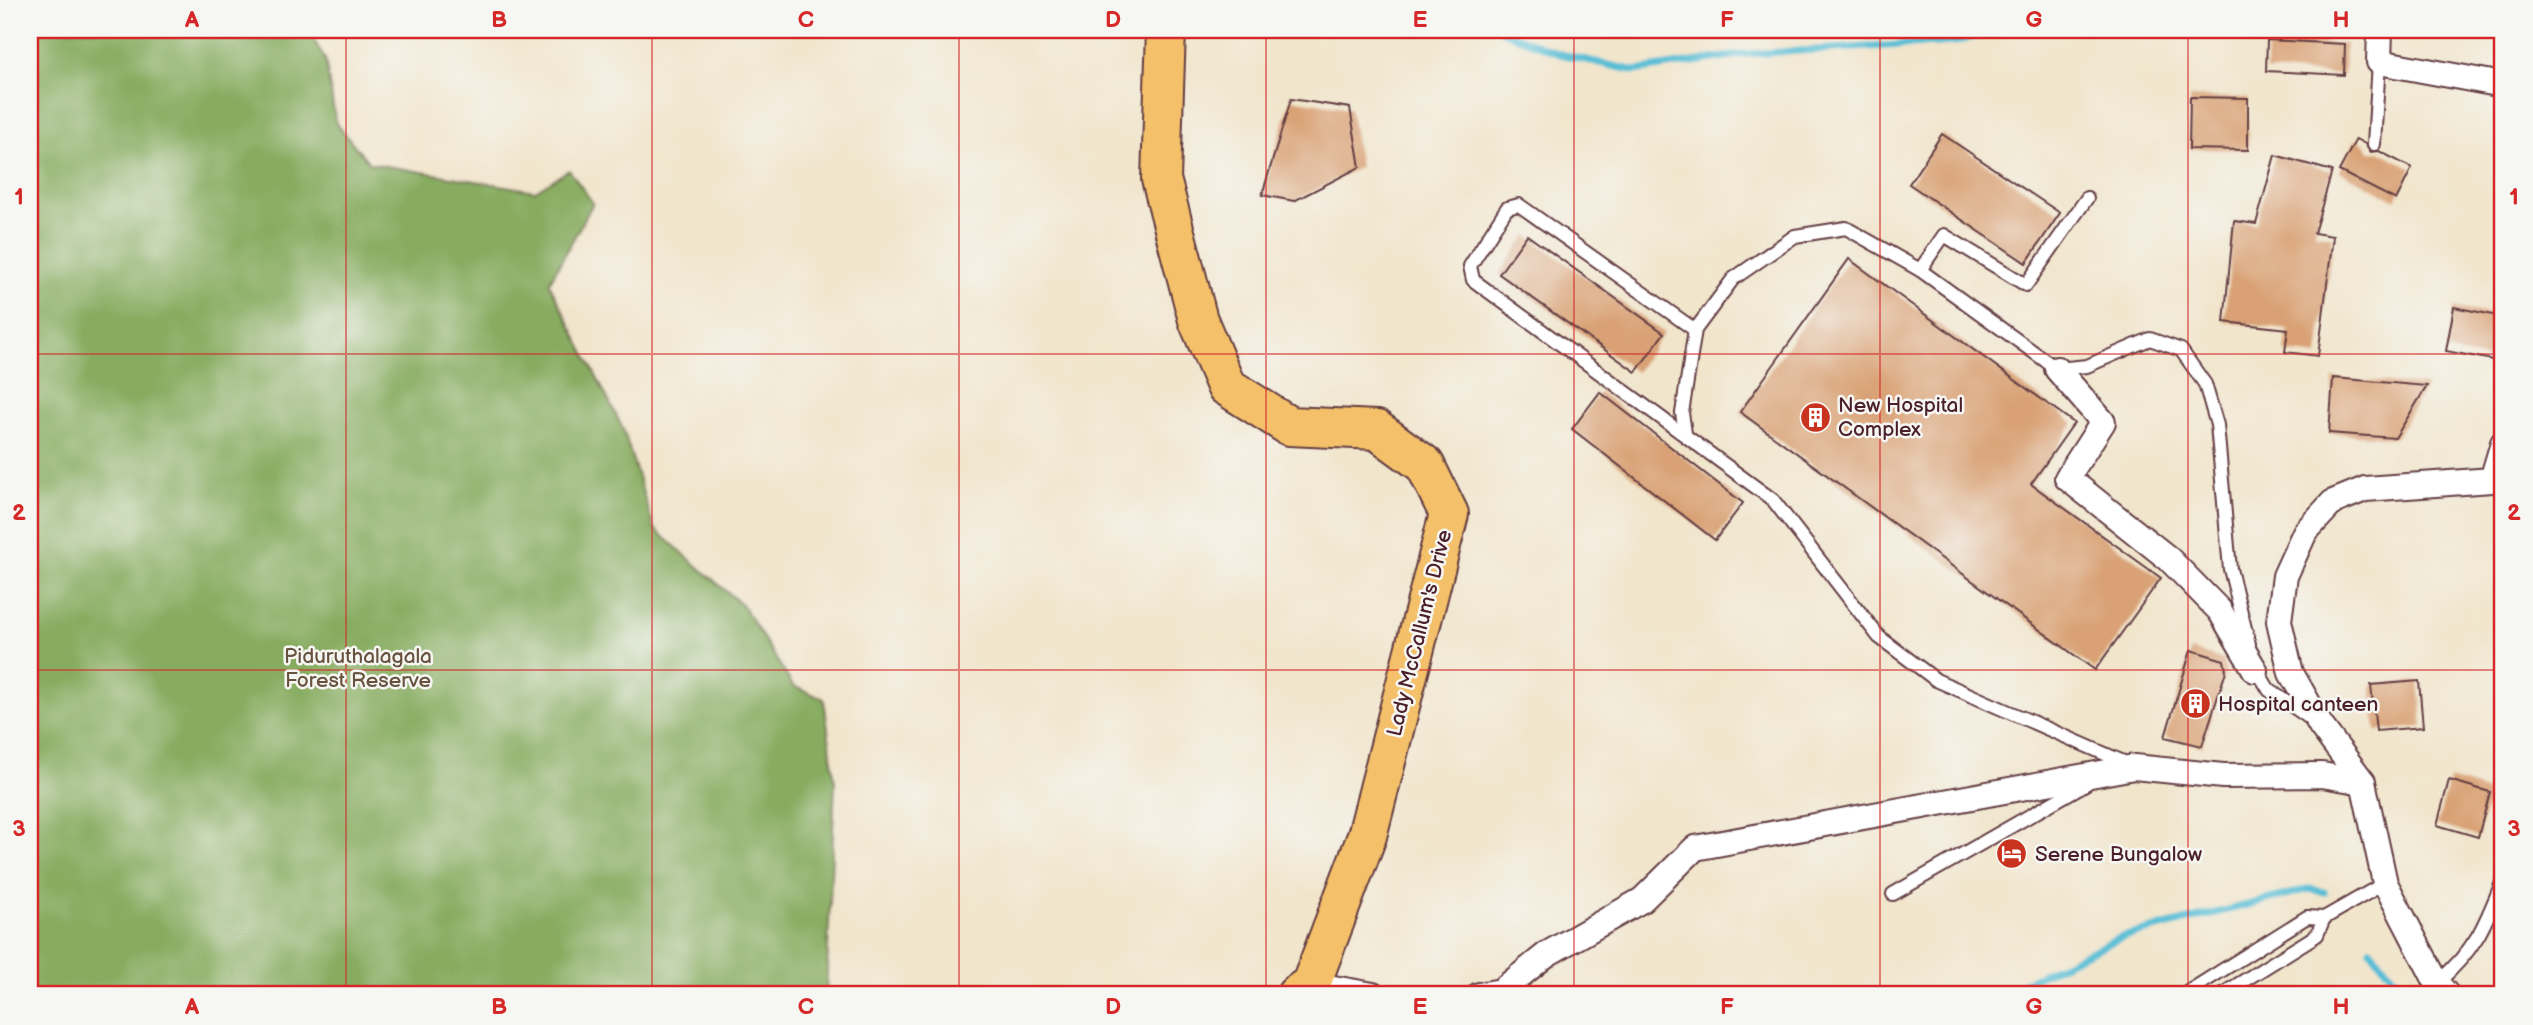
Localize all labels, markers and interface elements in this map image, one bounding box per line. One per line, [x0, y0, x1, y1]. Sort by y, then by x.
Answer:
text: A [184, 6, 200, 34]
text: B [491, 6, 507, 34]
text: C [798, 6, 814, 34]
text: D [1105, 6, 1121, 34]
text: E [1413, 6, 1428, 34]
text: F [1720, 6, 1734, 34]
text: G [2026, 6, 2043, 34]
text: H [2332, 6, 2350, 34]
text: 1 [14, 183, 24, 211]
text: 1 [2509, 183, 2519, 211]
place label: New Hospital Complex [1838, 393, 1963, 442]
building icon: New Hospital Complex [1798, 400, 1832, 434]
text: 2 [12, 499, 26, 527]
text: 2 [2507, 499, 2521, 527]
street label: Lady McCallum's Drive [1382, 527, 1457, 739]
park label: Piduruthalagala Forest Reserve [284, 644, 432, 693]
building icon: Hospital canteen [2178, 687, 2212, 721]
place label: Hospital canteen [2218, 692, 2378, 717]
text: 3 [12, 815, 26, 843]
text: 3 [2507, 815, 2521, 843]
hotel icon: Serene Bungalow [1995, 837, 2029, 871]
place label: Serene Bungalow [2035, 842, 2202, 867]
text: A [184, 993, 200, 1021]
text: B [491, 993, 507, 1021]
text: C [798, 993, 814, 1021]
text: D [1105, 993, 1121, 1021]
text: E [1413, 993, 1428, 1021]
text: F [1720, 993, 1734, 1021]
text: G [2026, 993, 2043, 1021]
text: H [2332, 993, 2350, 1021]

